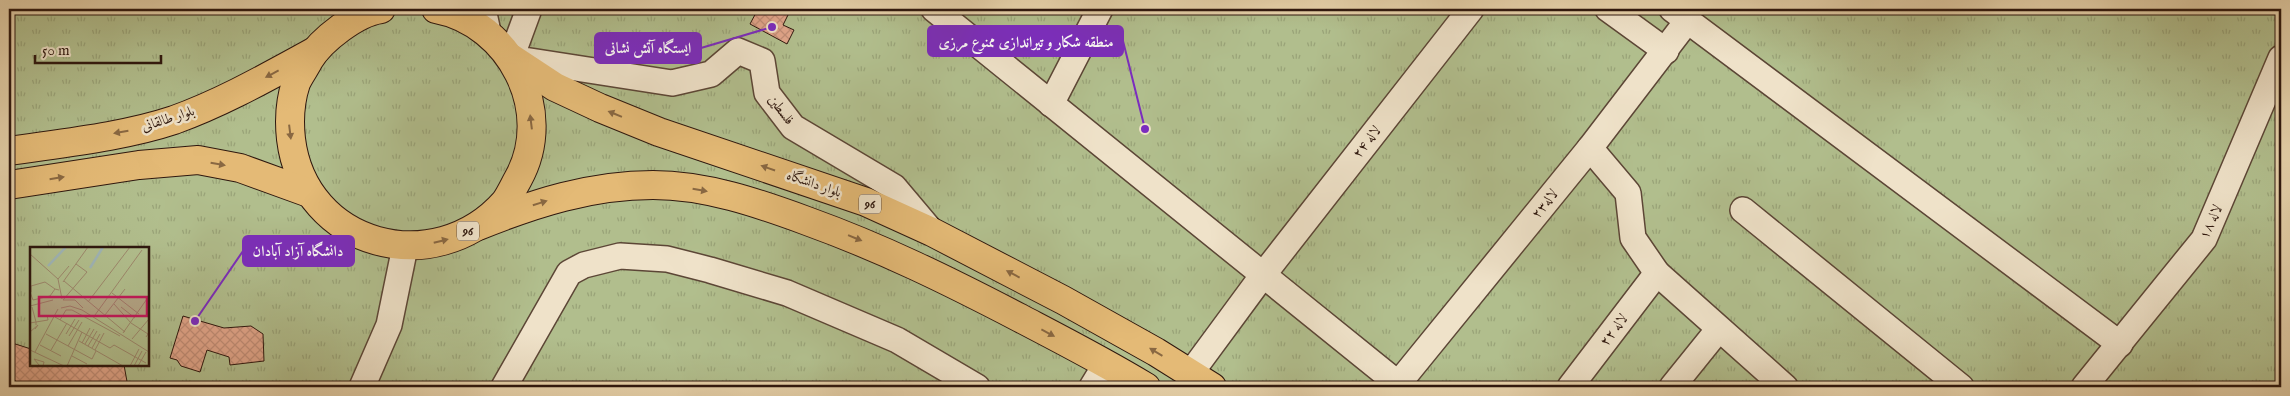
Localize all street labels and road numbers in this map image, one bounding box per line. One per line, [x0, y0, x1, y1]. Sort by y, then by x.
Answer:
street label: فلسطین [764, 91, 798, 129]
street label: بلوار طالقانی [139, 102, 197, 136]
street label: لاله ۲۴ [1349, 122, 1385, 162]
street label: بلوار دانشگاه [784, 165, 844, 202]
street label: لاله۲۳ [1528, 186, 1562, 222]
road number: 96 [859, 194, 881, 213]
street label: لاله ۱۸ [2195, 202, 2227, 242]
road number: 96 [457, 222, 479, 240]
street label: لاله ۲۲ [1596, 310, 1632, 350]

